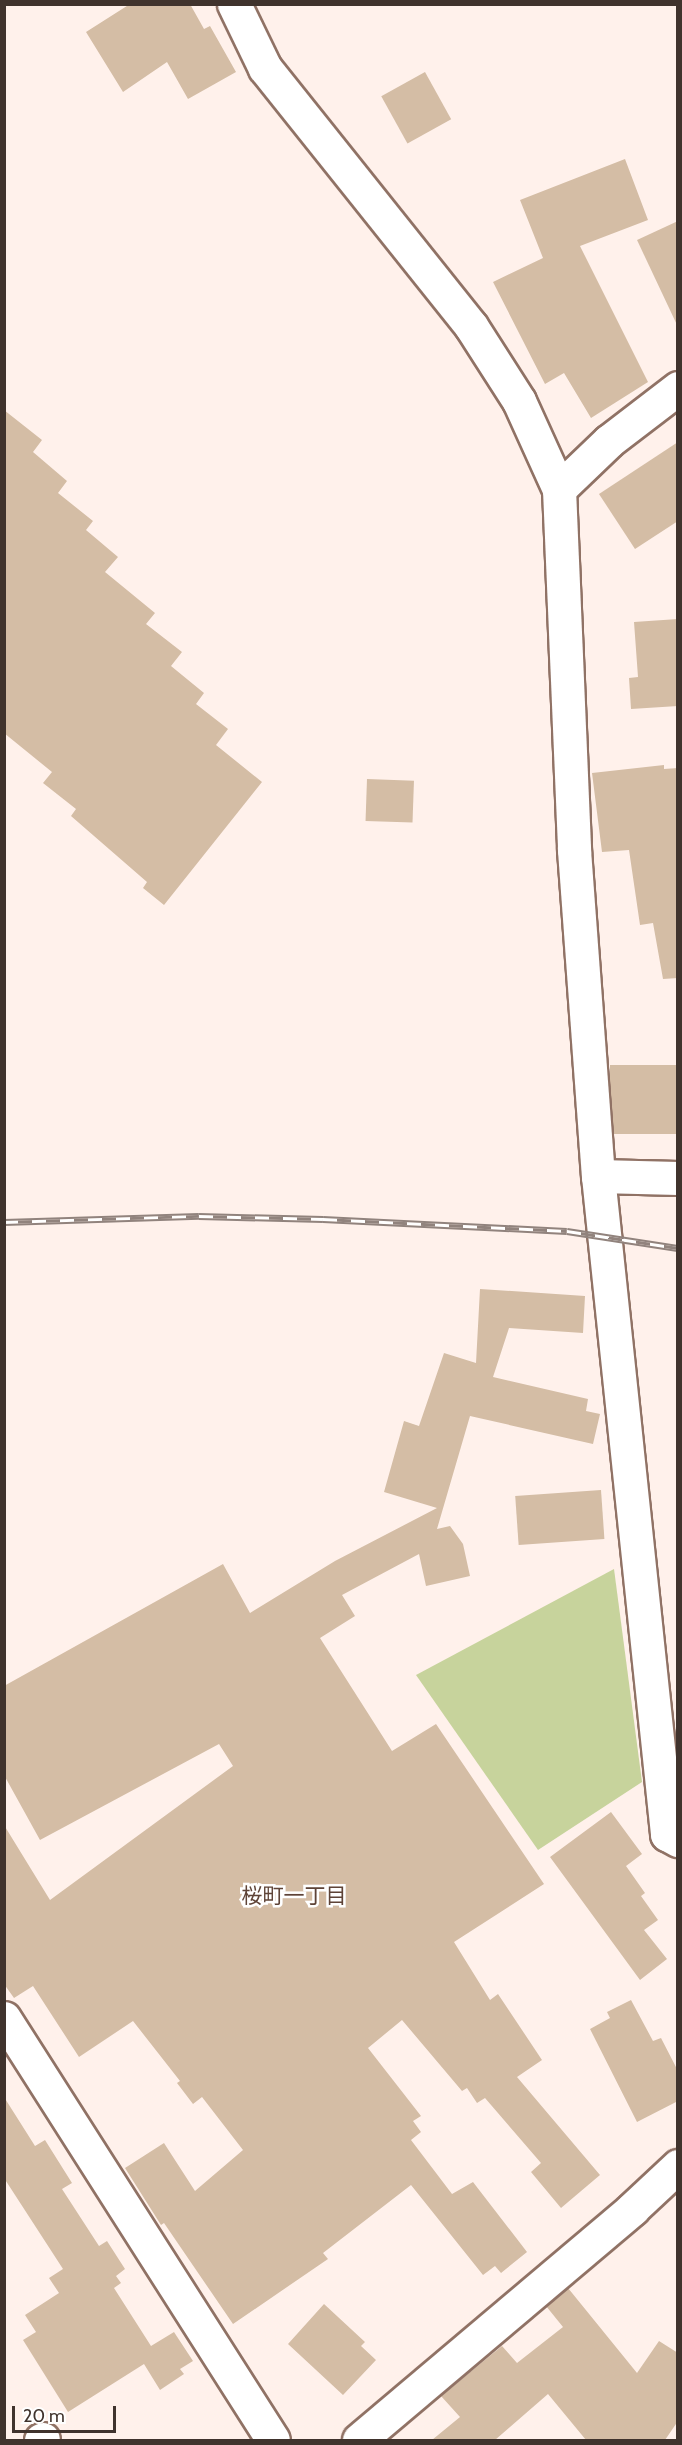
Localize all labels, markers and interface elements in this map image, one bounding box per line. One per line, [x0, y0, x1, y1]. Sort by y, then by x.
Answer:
district label: 桜町一丁目 [242, 1883, 346, 1909]
scale bar [15, 2394, 118, 2432]
text: 20 m [23, 2405, 65, 2427]

